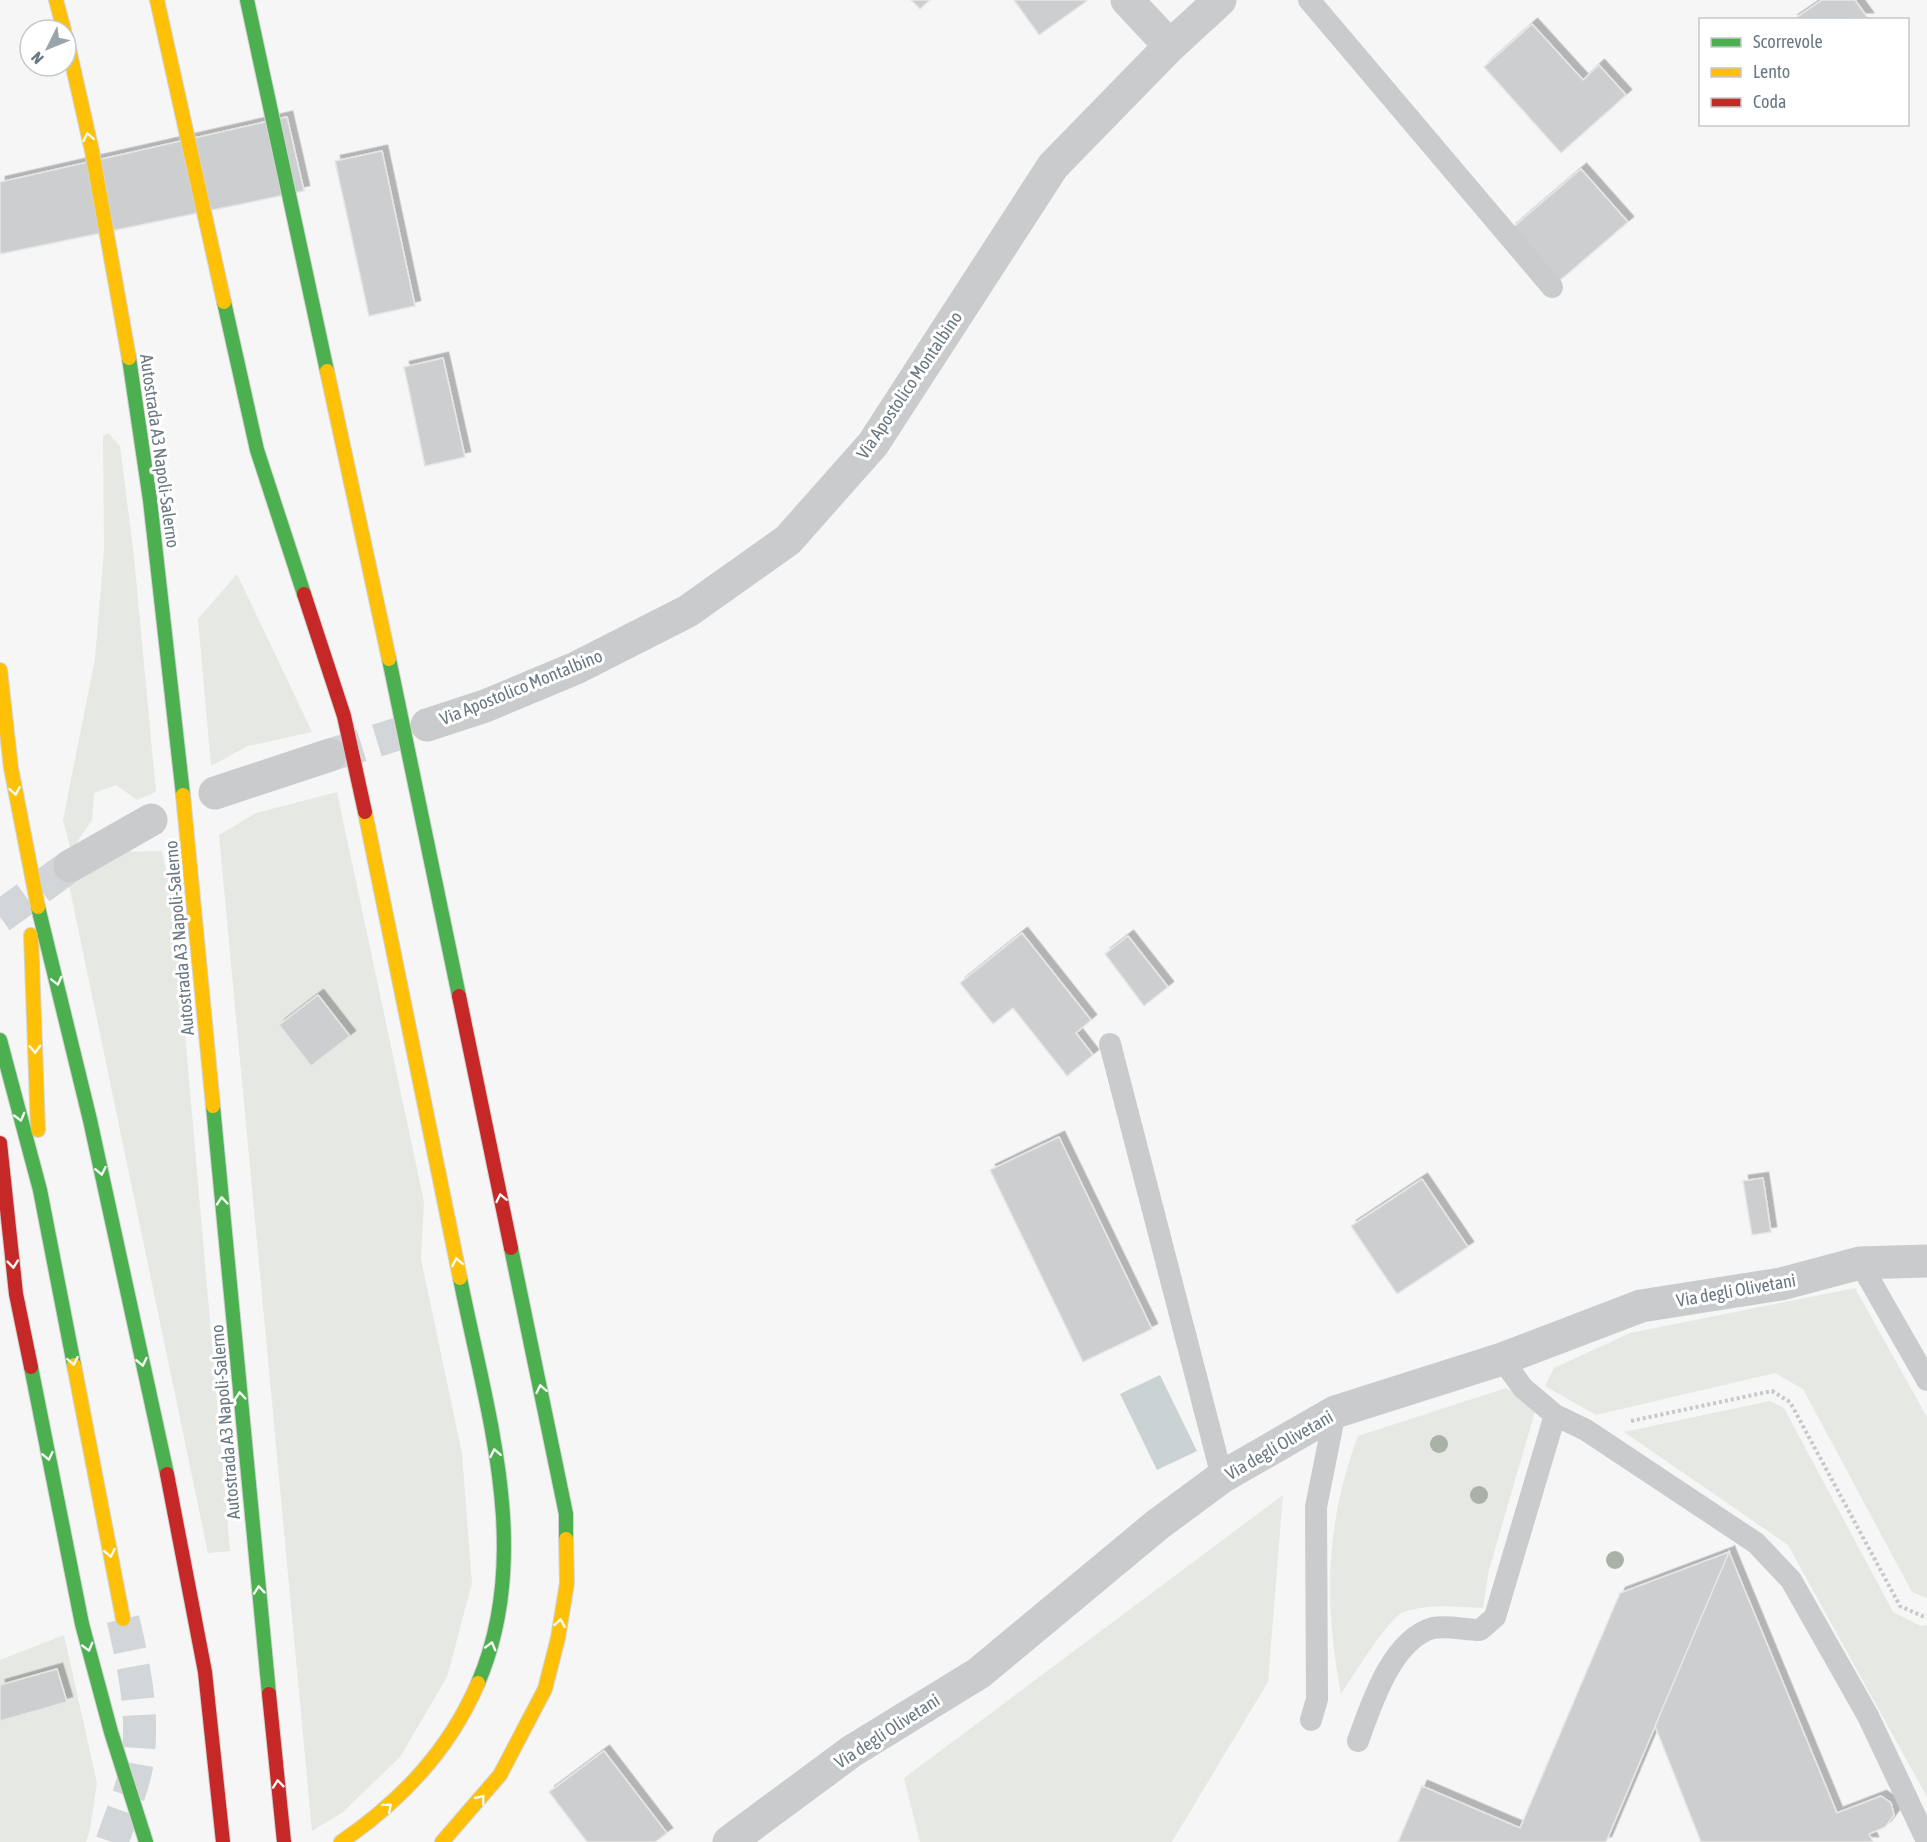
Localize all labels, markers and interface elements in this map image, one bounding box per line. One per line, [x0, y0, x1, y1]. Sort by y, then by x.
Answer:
north arrow [18, 18, 78, 78]
legend [1699, 18, 1909, 126]
text: Scorrevole [1753, 31, 1823, 52]
text: N [27, 49, 47, 68]
text: Lento [1753, 61, 1790, 82]
text: Coda [1753, 91, 1786, 112]
one-way arrow [82, 132, 95, 142]
street label: Via Apostolico Montalbino [852, 307, 966, 463]
street label: Autostrada A3 Napoli-Salerno [136, 353, 184, 549]
street label: Via Apostolico Montalbino [437, 645, 605, 729]
one-way arrow [8, 785, 21, 795]
street label: Autostrada A3 Napoli-Salerno [160, 840, 198, 1036]
one-way arrow [49, 976, 62, 986]
one-way arrow [29, 1044, 41, 1053]
one-way arrow [13, 1112, 26, 1122]
one-way arrow [94, 1165, 107, 1175]
one-way arrow [495, 1194, 508, 1204]
one-way arrow [216, 1197, 229, 1206]
one-way arrow [451, 1257, 464, 1267]
one-way arrow [6, 1259, 19, 1269]
street label: Via degli Olivetani [1675, 1269, 1797, 1311]
street label: Autostrada A3 Napoli-Salerno [206, 1324, 244, 1520]
one-way arrow [66, 1356, 79, 1366]
one-way arrow [134, 1356, 147, 1366]
one-way arrow [535, 1385, 548, 1395]
one-way arrow [234, 1391, 247, 1400]
street label: Via degli Olivetani [1221, 1406, 1337, 1484]
one-way arrow [490, 1448, 503, 1458]
one-way arrow [41, 1450, 54, 1460]
one-way arrow [103, 1547, 116, 1557]
one-way arrow [253, 1585, 266, 1594]
one-way arrow [553, 1619, 566, 1629]
one-way arrow [80, 1641, 93, 1651]
one-way arrow [484, 1641, 497, 1651]
street label: Via degli Olivetani [831, 1689, 943, 1773]
one-way arrow [272, 1779, 285, 1788]
one-way arrow [474, 1795, 485, 1806]
one-way arrow [381, 1803, 392, 1814]

